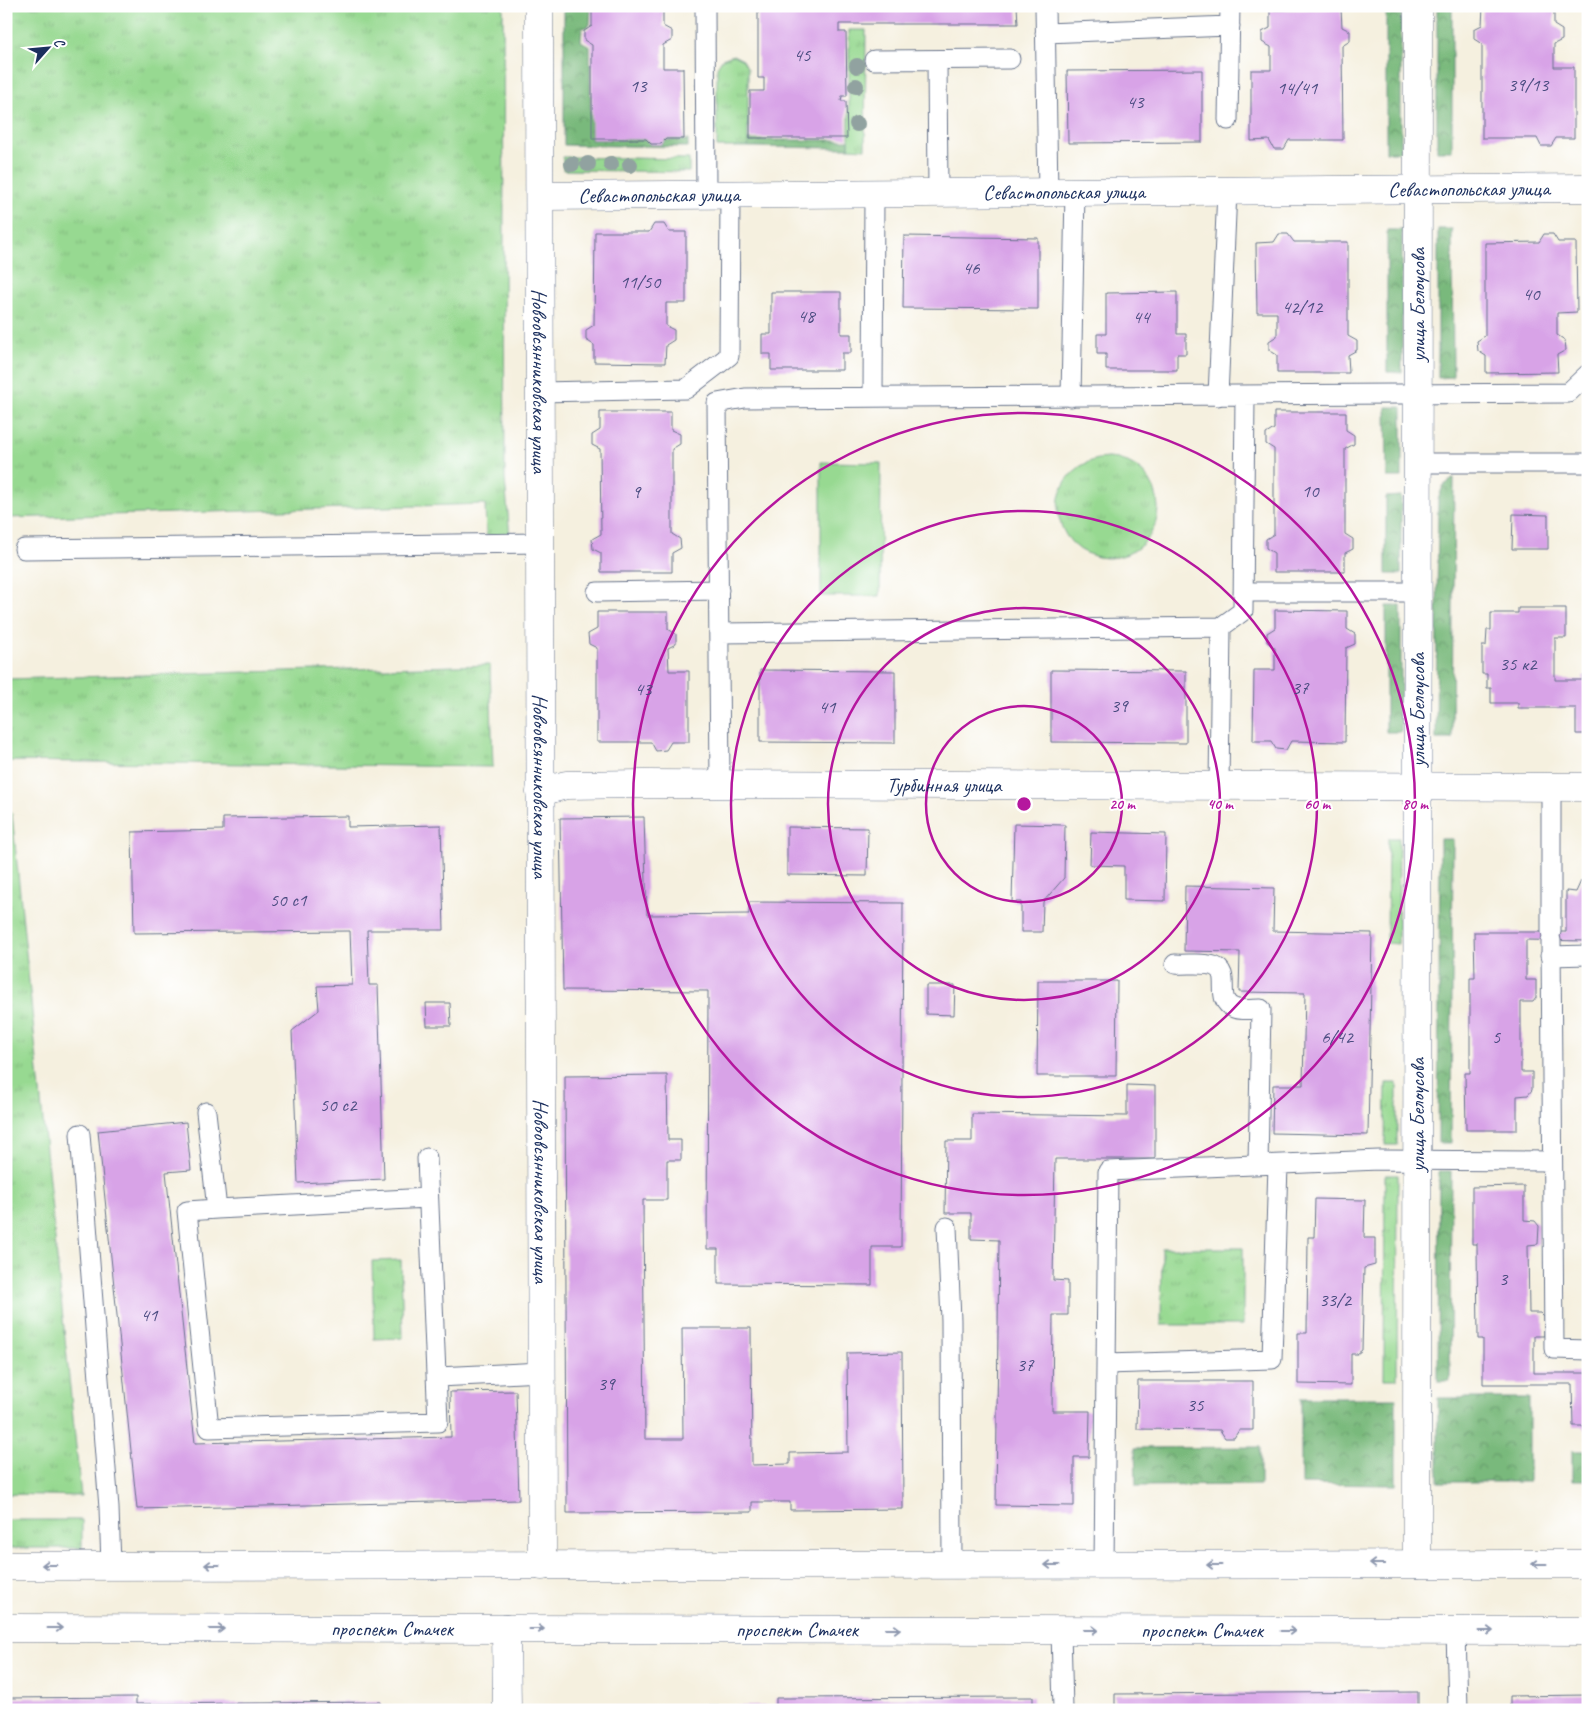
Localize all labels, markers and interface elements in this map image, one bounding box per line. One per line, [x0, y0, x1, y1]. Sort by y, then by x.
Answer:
north arrow [22, 22, 72, 72]
text: С [50, 35, 69, 51]
house number: 45 [793, 43, 812, 67]
house number: 39/13 [1508, 73, 1550, 97]
house number: 13 [629, 74, 648, 98]
house number: 14/41 [1277, 76, 1319, 100]
house number: 43 [1126, 90, 1145, 114]
street label: Севастопольская улица [1388, 175, 1552, 203]
street label: Севастопольская улица [983, 178, 1147, 206]
street label: Севастопольская улица [578, 181, 742, 209]
street label: улица Белоусова [1405, 247, 1431, 364]
house number: 46 [962, 256, 981, 280]
house number: 11/50 [620, 270, 662, 294]
house number: 40 [1522, 282, 1541, 306]
street label: Новоовсянниковская улица [527, 289, 553, 475]
house number: 42/12 [1282, 295, 1324, 319]
house number: 48 [797, 304, 817, 328]
house number: 44 [1132, 305, 1152, 329]
house number: 10 [1301, 479, 1320, 503]
house number: 9 [632, 480, 642, 504]
street label: улица Белоусова [1405, 652, 1431, 769]
house number: 35 к2 [1499, 652, 1538, 676]
house number: 37 [1291, 676, 1310, 700]
house number: 43 [634, 677, 653, 701]
street label: Новоовсянниковская улица [527, 694, 554, 880]
house number: 39 [1110, 694, 1129, 718]
house number: 41 [818, 695, 837, 719]
street label: Турбинная улица [887, 772, 1003, 798]
centre of rings [1015, 795, 1033, 813]
text: 20 m [1109, 795, 1136, 814]
text: 40 m [1207, 795, 1234, 814]
text: 60 m [1304, 795, 1331, 814]
text: 80 m [1402, 795, 1429, 814]
house number: 50 с1 [270, 888, 308, 912]
house number: 6/42 [1321, 1025, 1354, 1049]
house number: 5 [1492, 1025, 1502, 1049]
street label: улица Белоусова [1404, 1057, 1430, 1174]
house number: 50 с2 [320, 1093, 358, 1117]
street label: Новоовсянниковская улица [528, 1099, 554, 1285]
house number: 3 [1499, 1267, 1509, 1291]
house number: 33/2 [1319, 1288, 1352, 1312]
house number: 41 [140, 1303, 159, 1327]
house number: 37 [1016, 1353, 1035, 1377]
house number: 39 [597, 1372, 616, 1396]
house number: 35 [1186, 1393, 1205, 1417]
one-way arrow [1369, 1559, 1385, 1569]
one-way arrow [1531, 1559, 1548, 1569]
one-way arrow [42, 1560, 58, 1570]
one-way arrow [204, 1560, 220, 1570]
one-way arrow [1044, 1560, 1060, 1570]
one-way arrow [1206, 1560, 1222, 1569]
street label: проспект Стачек [331, 1616, 455, 1642]
street label: проспект Стачек [736, 1616, 860, 1643]
street label: проспект Стачек [1141, 1617, 1265, 1643]
one-way arrow [46, 1623, 63, 1633]
one-way arrow [209, 1624, 225, 1634]
one-way arrow [529, 1624, 545, 1634]
one-way arrow [884, 1624, 901, 1634]
one-way arrow [1082, 1625, 1098, 1635]
one-way arrow [1280, 1626, 1296, 1636]
one-way arrow [1477, 1626, 1493, 1636]

